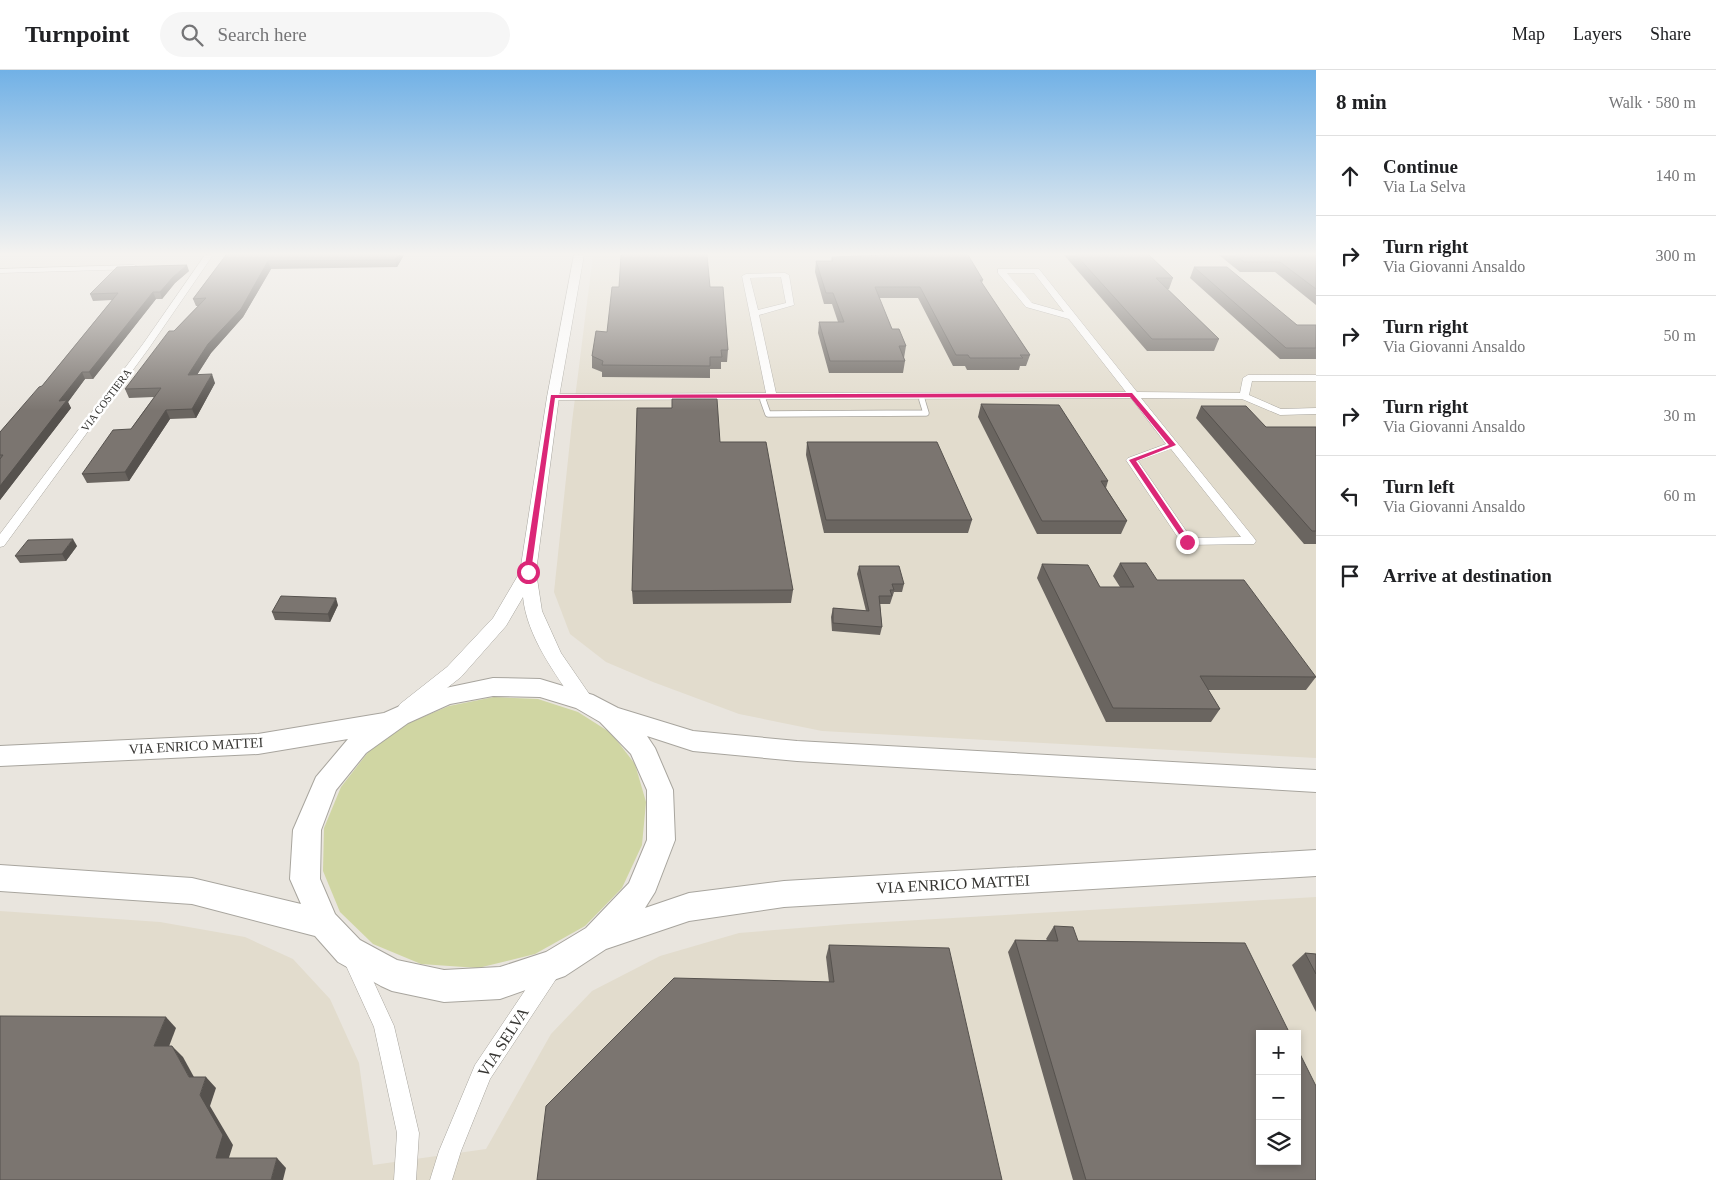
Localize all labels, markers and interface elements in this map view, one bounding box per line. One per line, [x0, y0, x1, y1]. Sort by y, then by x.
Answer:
search box [160, 12, 510, 57]
text: Turnpoint [25, 21, 130, 47]
icon: search [178, 21, 206, 49]
text: Search here [218, 24, 307, 45]
text: Map [1512, 24, 1545, 44]
text: Layers [1573, 24, 1622, 44]
text: Share [1650, 24, 1691, 44]
text: 8 min [1336, 90, 1387, 114]
text: Walk · 580 m [1609, 94, 1696, 111]
text: Continue [1383, 156, 1458, 177]
icon: ahead [1336, 162, 1364, 190]
text: 140 m [1656, 167, 1696, 184]
text: Via La Selva [1383, 178, 1466, 195]
text: Turn right [1383, 236, 1468, 257]
icon: right [1336, 242, 1364, 270]
text: 300 m [1656, 247, 1696, 264]
text: Via Giovanni Ansaldo [1383, 258, 1525, 275]
text: Turn right [1383, 316, 1468, 337]
icon: right [1336, 322, 1364, 350]
text: 50 m [1664, 327, 1696, 344]
text: Via Giovanni Ansaldo [1383, 338, 1525, 355]
street label: VIA COSTIERA [78, 366, 134, 434]
text: Turn right [1383, 396, 1468, 417]
icon: right [1336, 402, 1364, 430]
text: 30 m [1664, 407, 1696, 424]
text: Via Giovanni Ansaldo [1383, 418, 1525, 435]
text: Turn left [1383, 476, 1455, 497]
icon: left [1336, 482, 1364, 510]
text: 60 m [1664, 487, 1696, 504]
text: Via Giovanni Ansaldo [1383, 498, 1525, 515]
route end [1176, 531, 1199, 554]
route start [517, 561, 540, 584]
icon: arrive [1336, 562, 1364, 590]
text: Arrive at destination [1383, 565, 1552, 586]
street label: VIA ENRICO MATTEI [128, 735, 264, 757]
street label: VIA ENRICO MATTEI [876, 871, 1030, 897]
street label: VIA SELVA [474, 1004, 532, 1080]
map controls [1256, 1030, 1301, 1165]
button: + [1256, 1030, 1301, 1075]
button: − [1256, 1075, 1301, 1120]
button: layers [1256, 1120, 1301, 1165]

